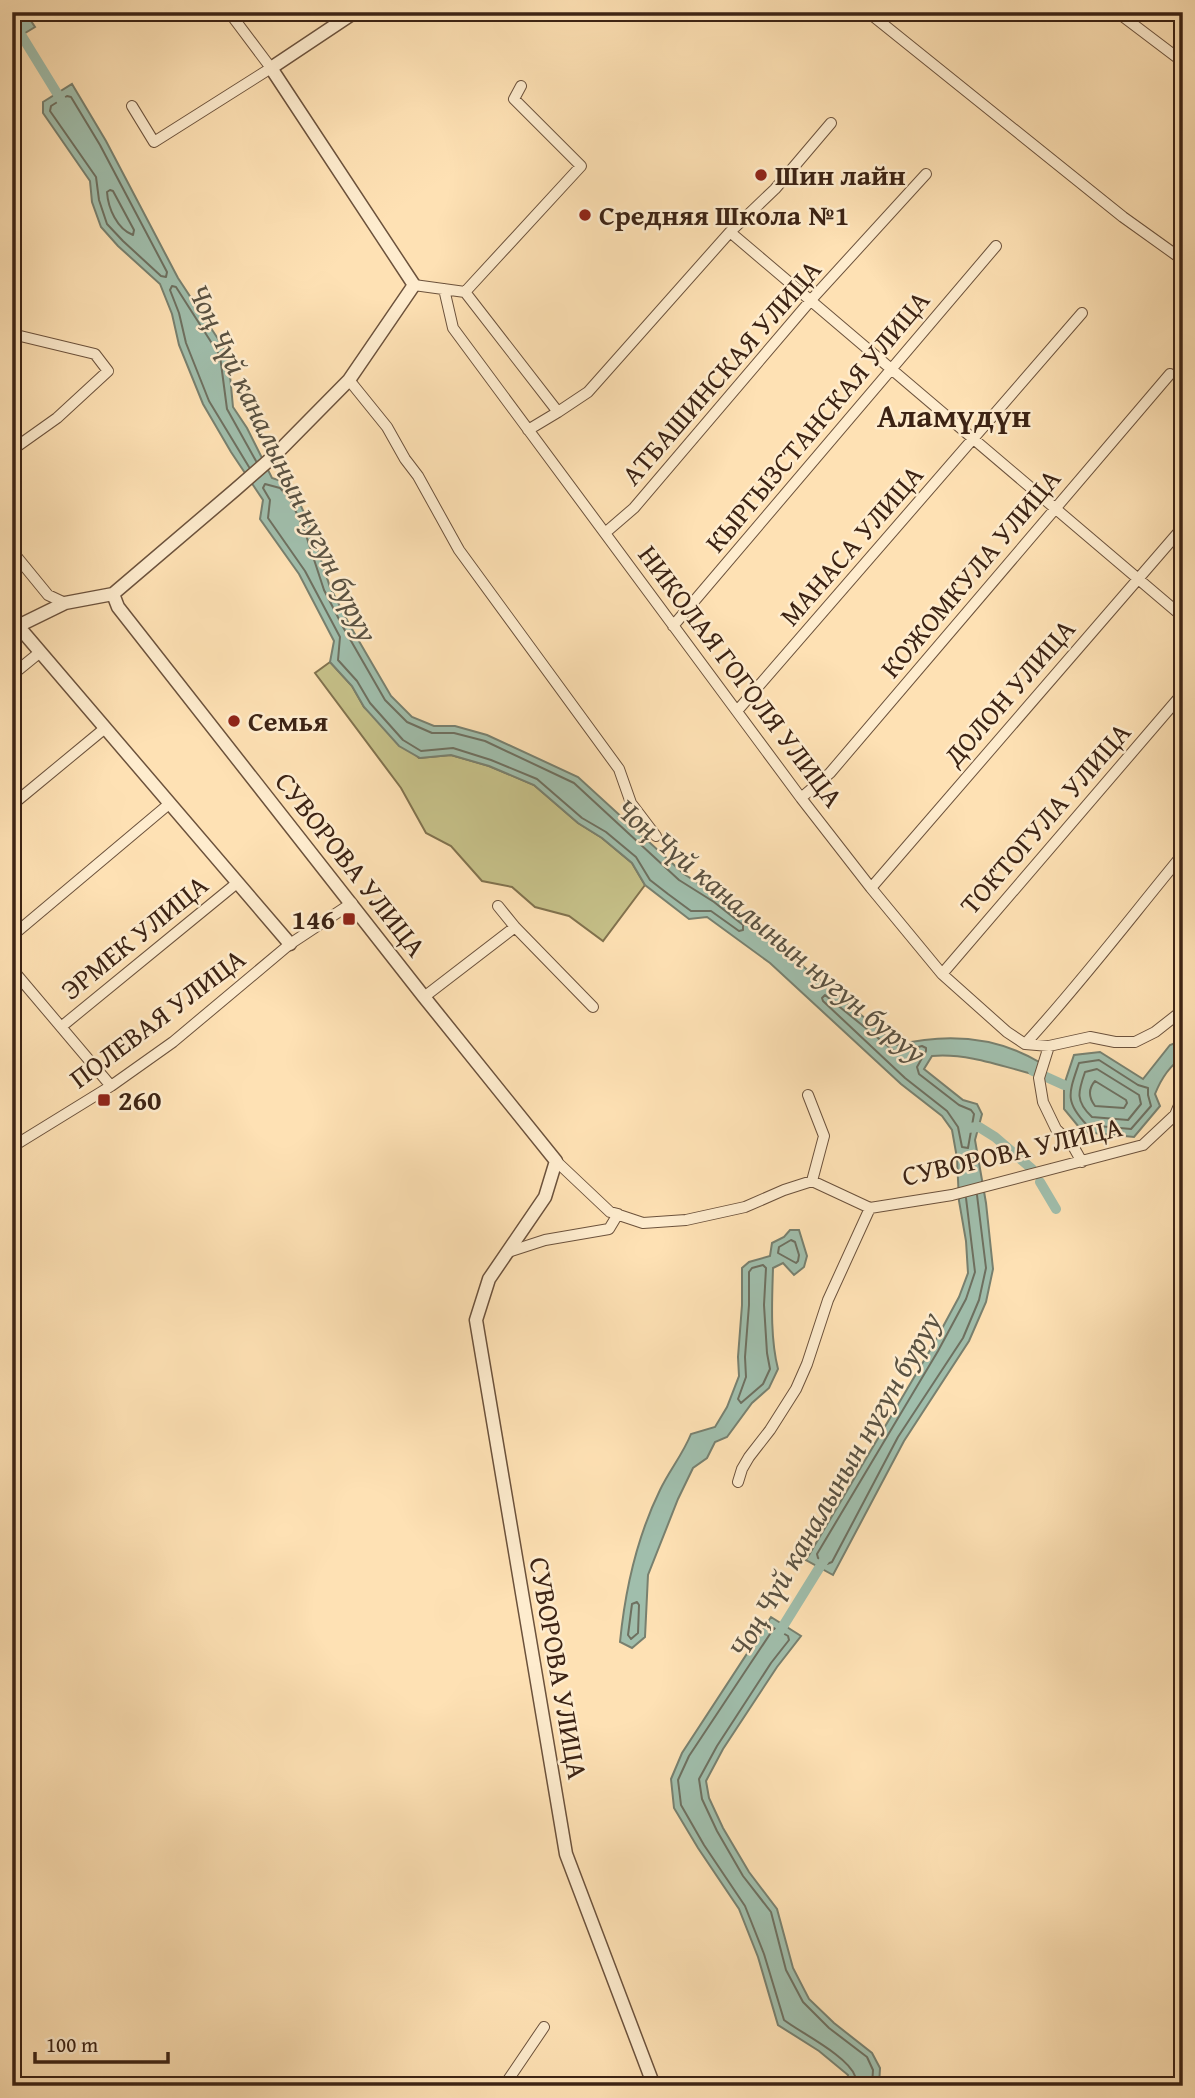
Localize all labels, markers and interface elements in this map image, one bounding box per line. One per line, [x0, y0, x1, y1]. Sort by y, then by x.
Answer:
place label: Шин лайн [775, 154, 906, 195]
marker: Шин лайн [753, 167, 769, 183]
place label: Средняя Школа №1 [599, 194, 849, 235]
marker: Средняя Школа №1 [577, 207, 593, 223]
street label: АТБАШИНСКАЯ УЛИЦА [611, 250, 830, 493]
water label: Чоң Чүй каналынын нугун буруу [178, 276, 390, 649]
street label: КЫРГЫЗСТАНСКАЯ УЛИЦА [695, 281, 939, 561]
district label: Аламүдүн [877, 392, 1031, 439]
street label: МАНАСА УЛИЦА [769, 455, 932, 634]
street label: КОЖОМКУЛА УЛИЦА [870, 459, 1070, 686]
street label: НИКОЛАЯ ГОГОЛЯ УЛИЦА [629, 536, 854, 816]
street label: ДОЛОН УЛИЦА [932, 609, 1084, 775]
place label: Семья [248, 700, 328, 741]
marker: Семья [226, 713, 242, 729]
street label: ТОКТОГУЛА УЛИЦА [949, 713, 1140, 923]
street label: СУВОРОВА УЛИЦА [266, 762, 437, 965]
water label: Чоң Чүй каналынын нугун буруу [607, 787, 937, 1074]
street label: ЭРМЕК УЛИЦА [51, 864, 216, 1009]
place label: 146 [291, 898, 335, 939]
marker: 146 [341, 911, 357, 927]
street label: ПОЛЕВАЯ УЛИЦА [60, 938, 253, 1098]
place label: 260 [118, 1079, 162, 1120]
marker: 260 [96, 1092, 112, 1108]
street label: СУВОРОВА УЛИЦА [898, 1105, 1126, 1196]
water label: Чоң Чүй каналынын нугун буруу [717, 1303, 952, 1666]
street label: СУВОРОВА УЛИЦА [520, 1554, 599, 1782]
scale bar [35, 2021, 168, 2065]
text: 100 m [46, 2029, 98, 2060]

